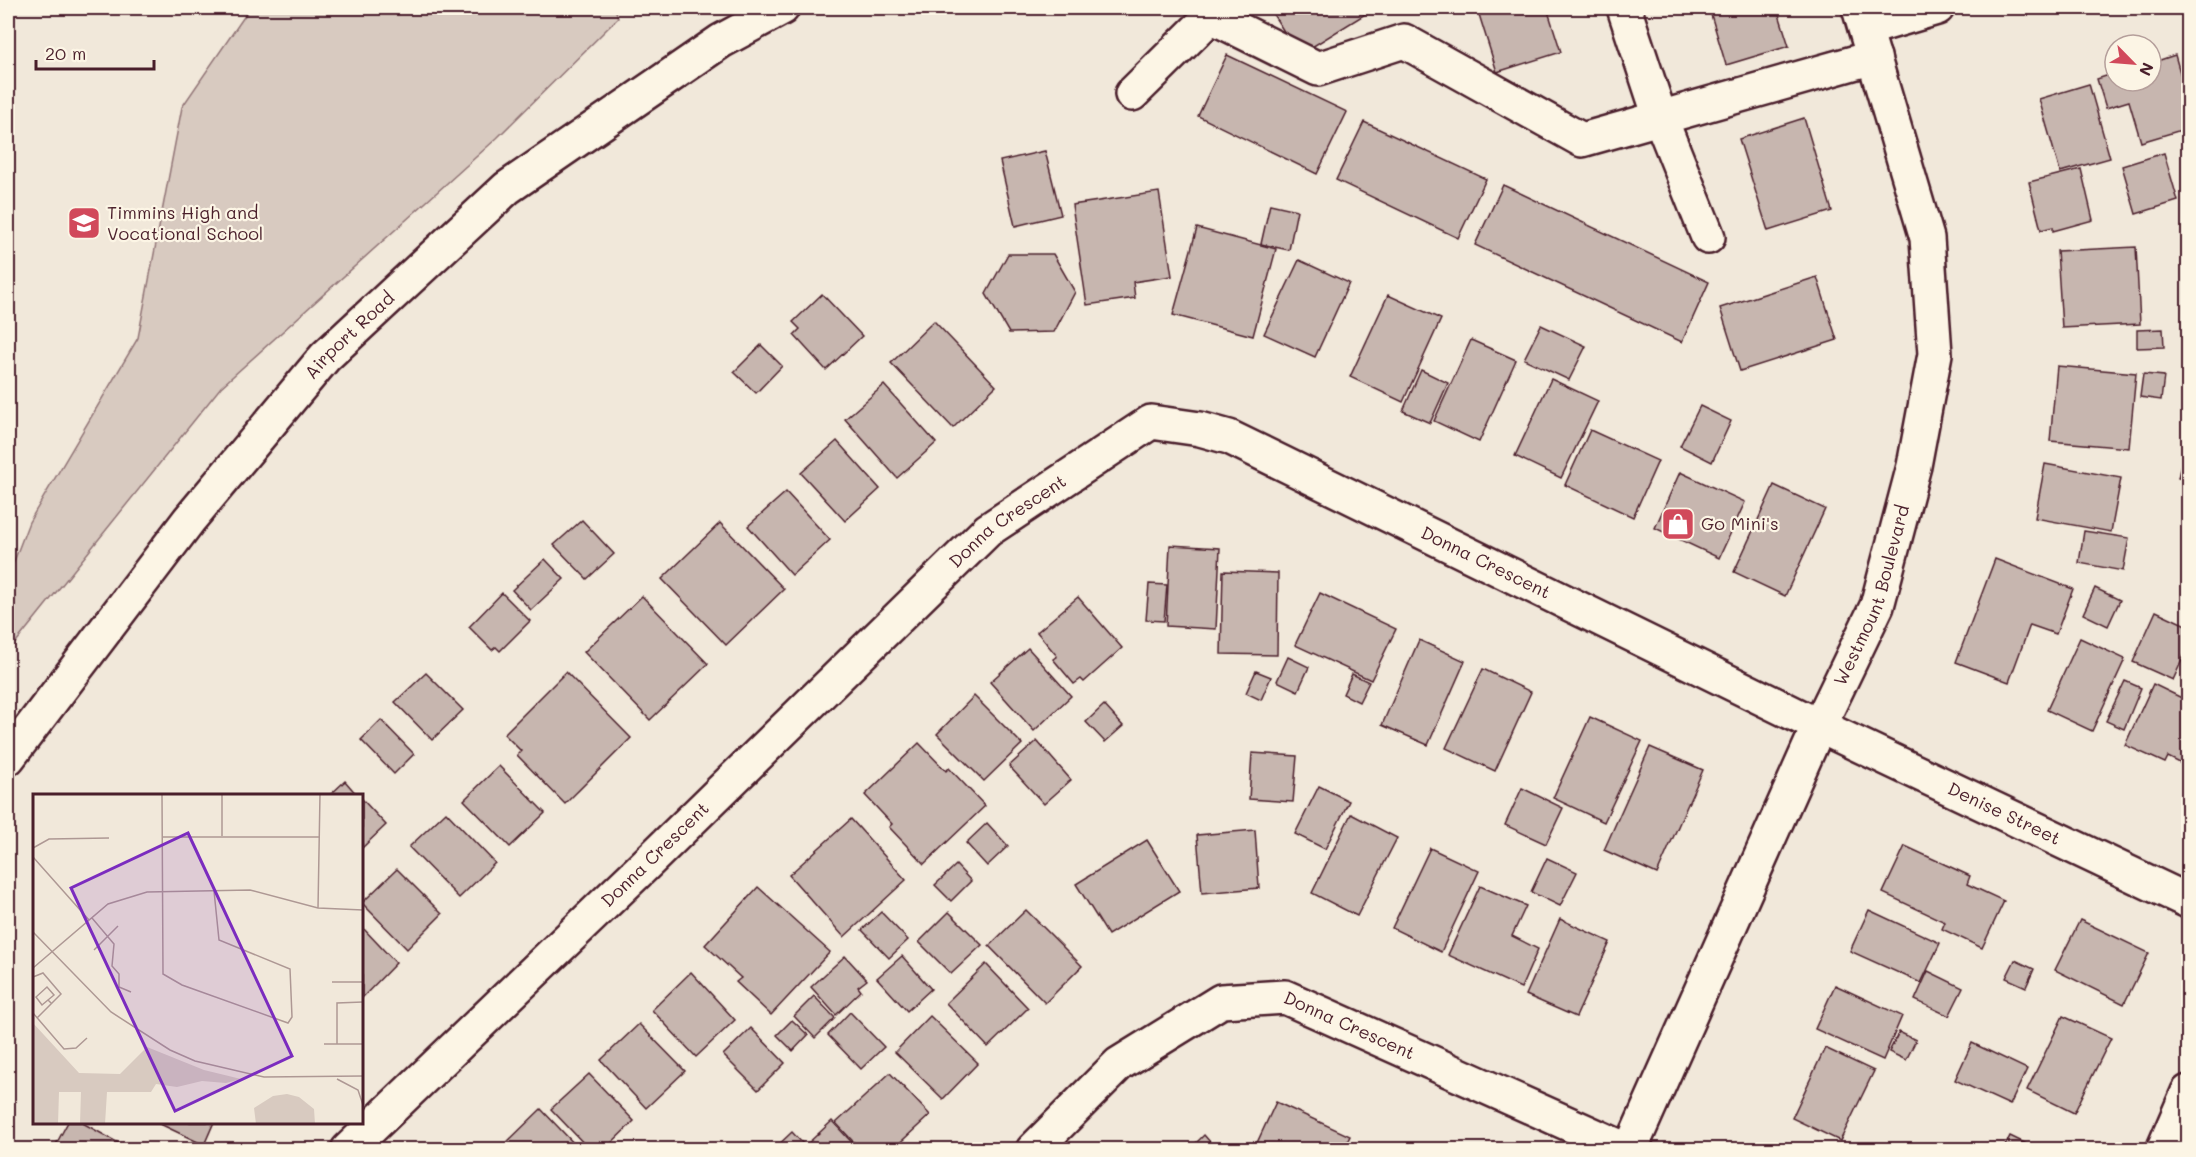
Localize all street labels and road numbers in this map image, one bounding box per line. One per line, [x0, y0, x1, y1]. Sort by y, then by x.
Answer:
street label: Airport Road [299, 286, 399, 384]
street label: Donna Crescent [943, 469, 1070, 573]
street label: Westmount Boulevard [1827, 502, 1914, 689]
street label: Donna Crescent [1417, 520, 1555, 604]
street label: Denise Street [1944, 776, 2065, 850]
street label: Donna Crescent [595, 796, 714, 912]
street label: Donna Crescent [1280, 985, 1419, 1065]

